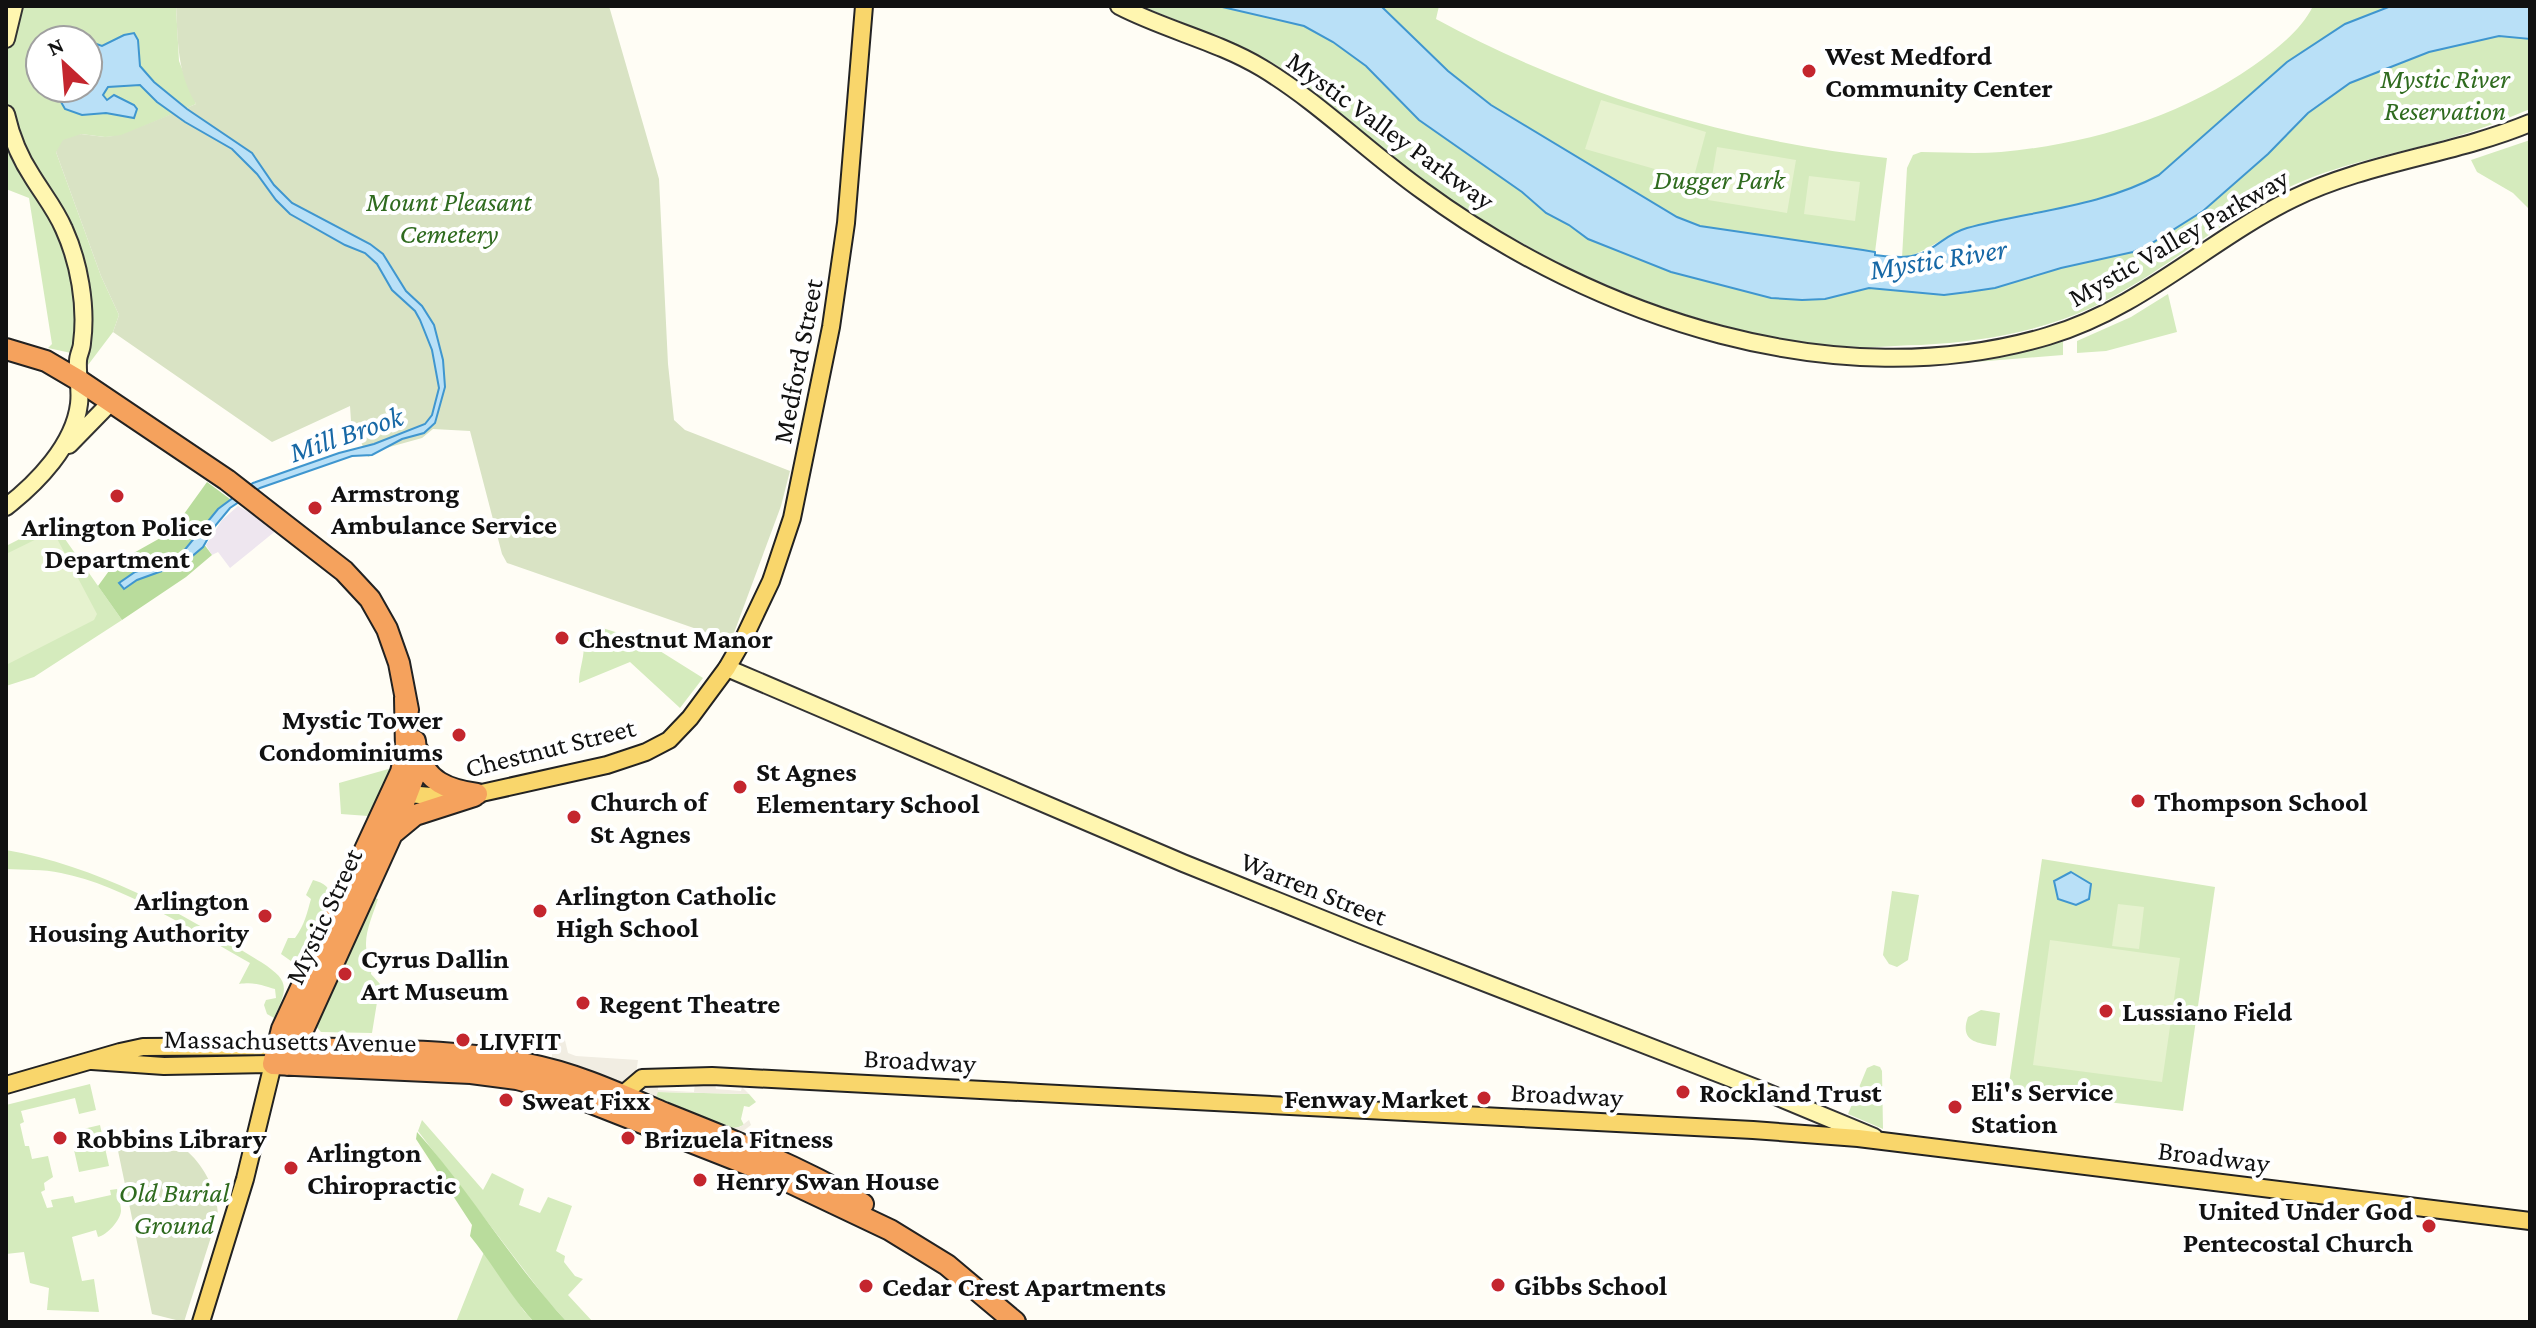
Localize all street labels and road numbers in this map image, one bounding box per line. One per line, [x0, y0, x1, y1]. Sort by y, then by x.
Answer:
street label: Mystic Valley Parkway [1281, 45, 1501, 217]
street label: Mystic Valley Parkway [2063, 161, 2295, 313]
street label: Medford Street [766, 275, 829, 446]
street label: Chestnut Street [462, 711, 639, 784]
street label: Mystic Street [279, 843, 369, 989]
street label: Warren Street [1236, 845, 1392, 932]
street label: Massachusetts Avenue [163, 1023, 417, 1058]
street label: Broadway [863, 1042, 978, 1079]
street label: Broadway [1510, 1076, 1625, 1113]
street label: Broadway [2156, 1134, 2273, 1179]

